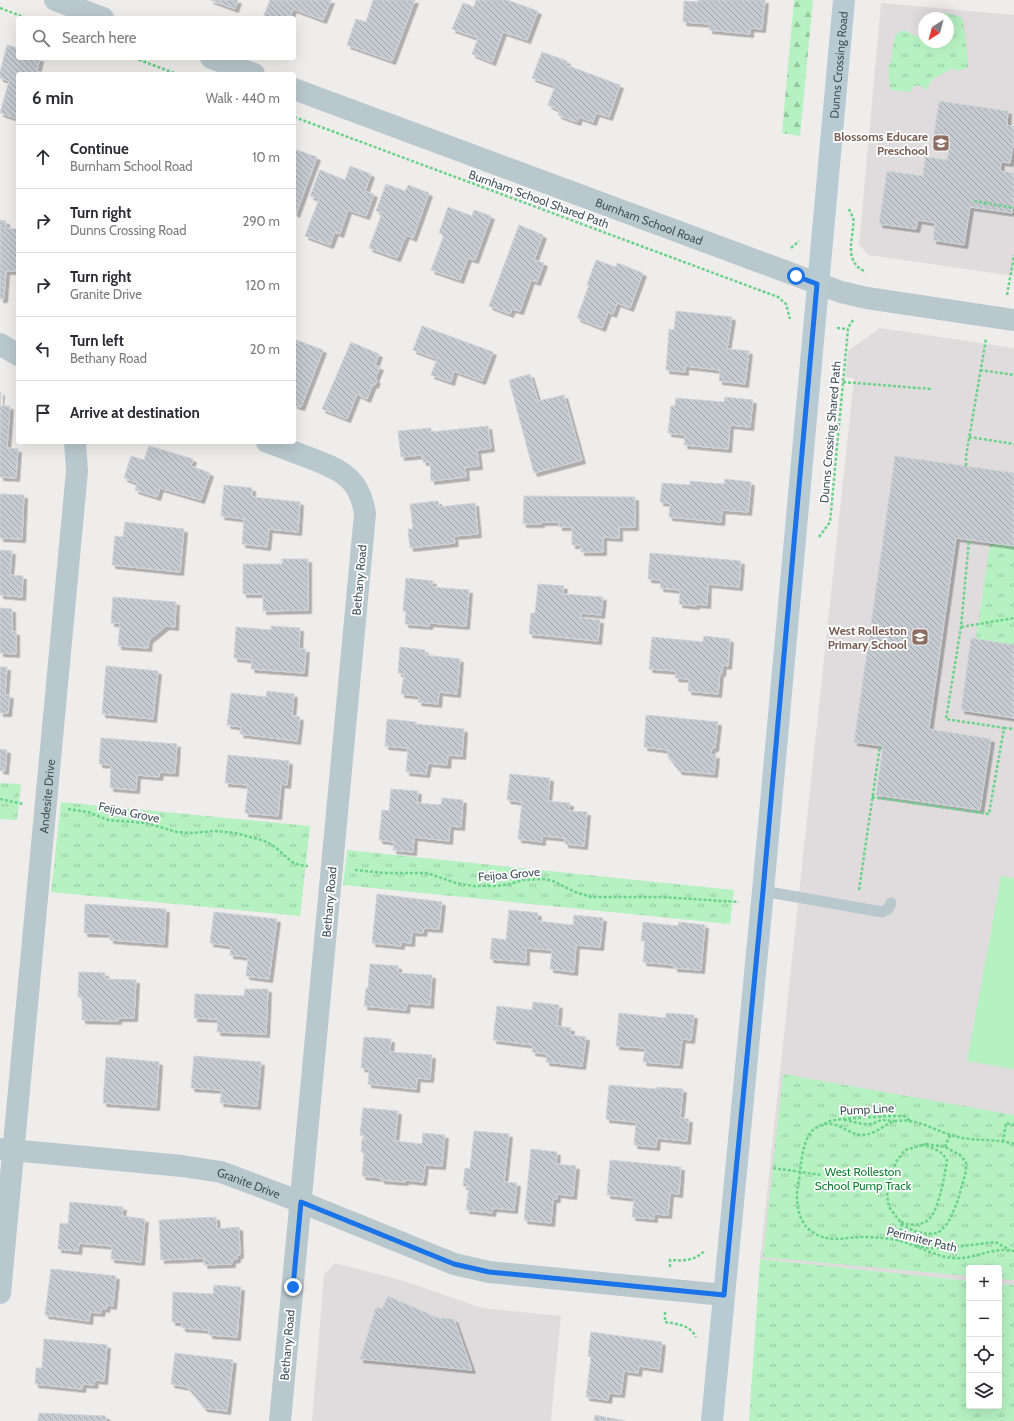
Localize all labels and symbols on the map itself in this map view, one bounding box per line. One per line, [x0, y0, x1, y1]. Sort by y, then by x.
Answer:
street label: Dunns Crossing Road [826, 11, 850, 119]
north arrow [918, 12, 954, 48]
place label: Blossoms Educare Preschool [834, 129, 928, 158]
school or university icon: Blossoms Educare Preschool [931, 133, 951, 153]
street label: Burnham School Shared Path [467, 167, 611, 231]
street label: Burnham School Road [594, 194, 705, 248]
route start [787, 267, 805, 285]
street label: Dunns Crossing Shared Path [816, 360, 844, 504]
street label: Bethany Road [348, 544, 370, 616]
place label: West Rolleston Primary School [828, 623, 907, 652]
school or university icon: West Rolleston Primary School [910, 627, 930, 647]
street label: Andesite Drive [36, 759, 57, 834]
street label: Feijoa Grove [97, 798, 161, 826]
street label: Feijoa Grove [477, 864, 541, 884]
street label: Bethany Road [318, 866, 340, 938]
street label: Pump Line [839, 1100, 895, 1118]
street label: Granite Drive [215, 1164, 283, 1201]
park label: West Rolleston School Pump Track [815, 1164, 912, 1193]
street label: Perimiter Path [885, 1223, 959, 1255]
route end [284, 1278, 302, 1296]
street label: Bethany Road [276, 1309, 298, 1381]

